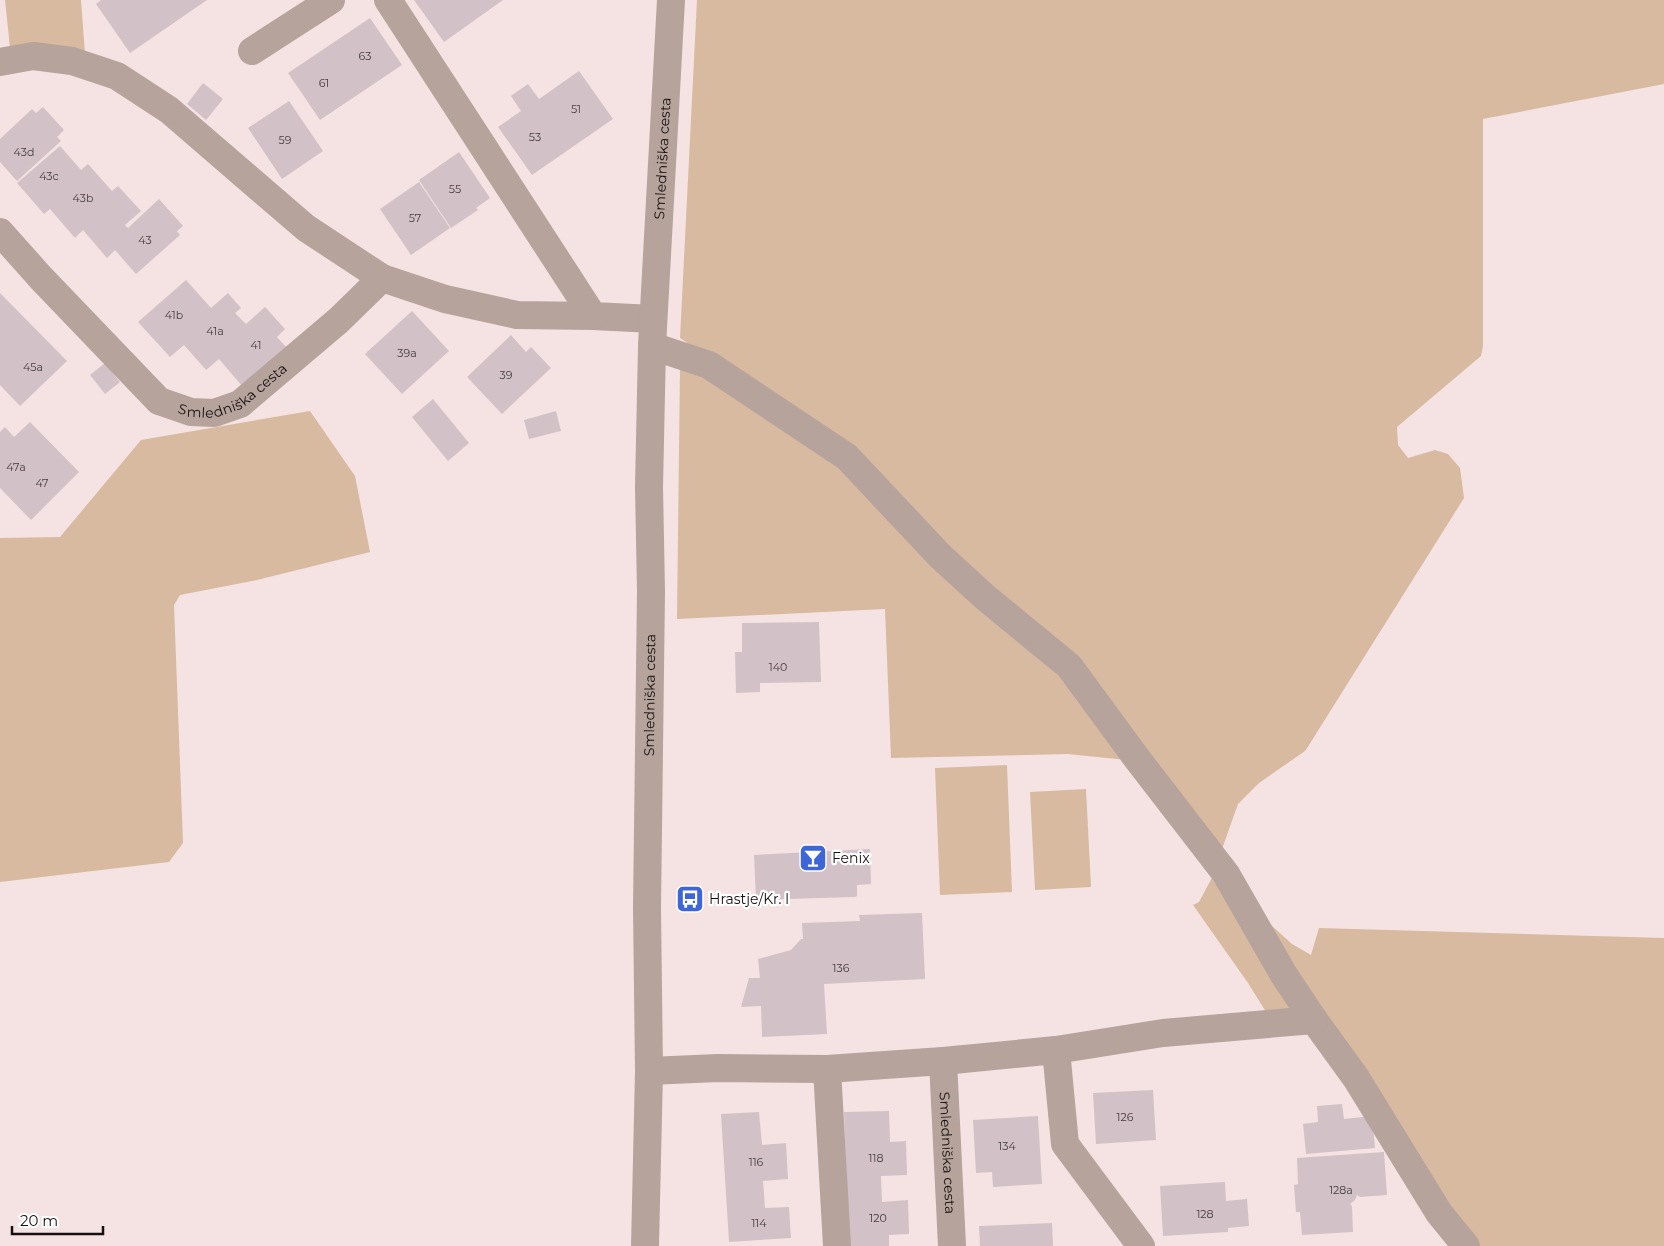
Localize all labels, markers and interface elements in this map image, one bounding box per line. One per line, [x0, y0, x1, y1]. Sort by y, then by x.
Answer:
house number: 63 [359, 49, 371, 63]
house number: 61 [319, 76, 329, 90]
street label: Smledniška cesta [650, 97, 675, 220]
house number: 51 [571, 102, 581, 116]
house number: 53 [529, 130, 541, 144]
house number: 59 [279, 133, 292, 147]
house number: 43d [14, 145, 34, 159]
house number: 43c [39, 169, 59, 183]
house number: 55 [449, 182, 461, 196]
house number: 43b [73, 191, 93, 205]
house number: 57 [409, 211, 421, 225]
house number: 43 [138, 233, 152, 247]
house number: 41b [165, 308, 183, 322]
house number: 41a [206, 324, 224, 338]
house number: 41 [251, 338, 261, 352]
house number: 39a [397, 346, 417, 360]
street label: Smledniška cesta [176, 359, 291, 422]
house number: 45a [23, 360, 43, 374]
house number: 39 [500, 368, 513, 382]
house number: 47a [6, 460, 26, 474]
house number: 47 [35, 476, 49, 490]
street label: Smledniška cesta [640, 634, 659, 756]
house number: 140 [769, 660, 787, 674]
bar icon: Fenix [798, 843, 828, 873]
place label: Fenix [832, 849, 870, 867]
bus stop icon: Hrastje/Kr. I [675, 884, 705, 914]
place label: Hrastje/Kr. I [709, 890, 789, 908]
house number: 136 [833, 961, 850, 975]
street label: Smledniška cesta [936, 1091, 959, 1214]
house number: 126 [1117, 1110, 1134, 1124]
house number: 134 [998, 1139, 1016, 1153]
house number: 118 [869, 1151, 883, 1165]
house number: 116 [749, 1155, 764, 1169]
house number: 128a [1329, 1183, 1353, 1197]
scale bar [12, 1204, 104, 1236]
house number: 128 [1196, 1207, 1214, 1221]
text: 20 m [20, 1211, 58, 1230]
house number: 120 [869, 1211, 887, 1225]
house number: 114 [751, 1216, 767, 1230]

